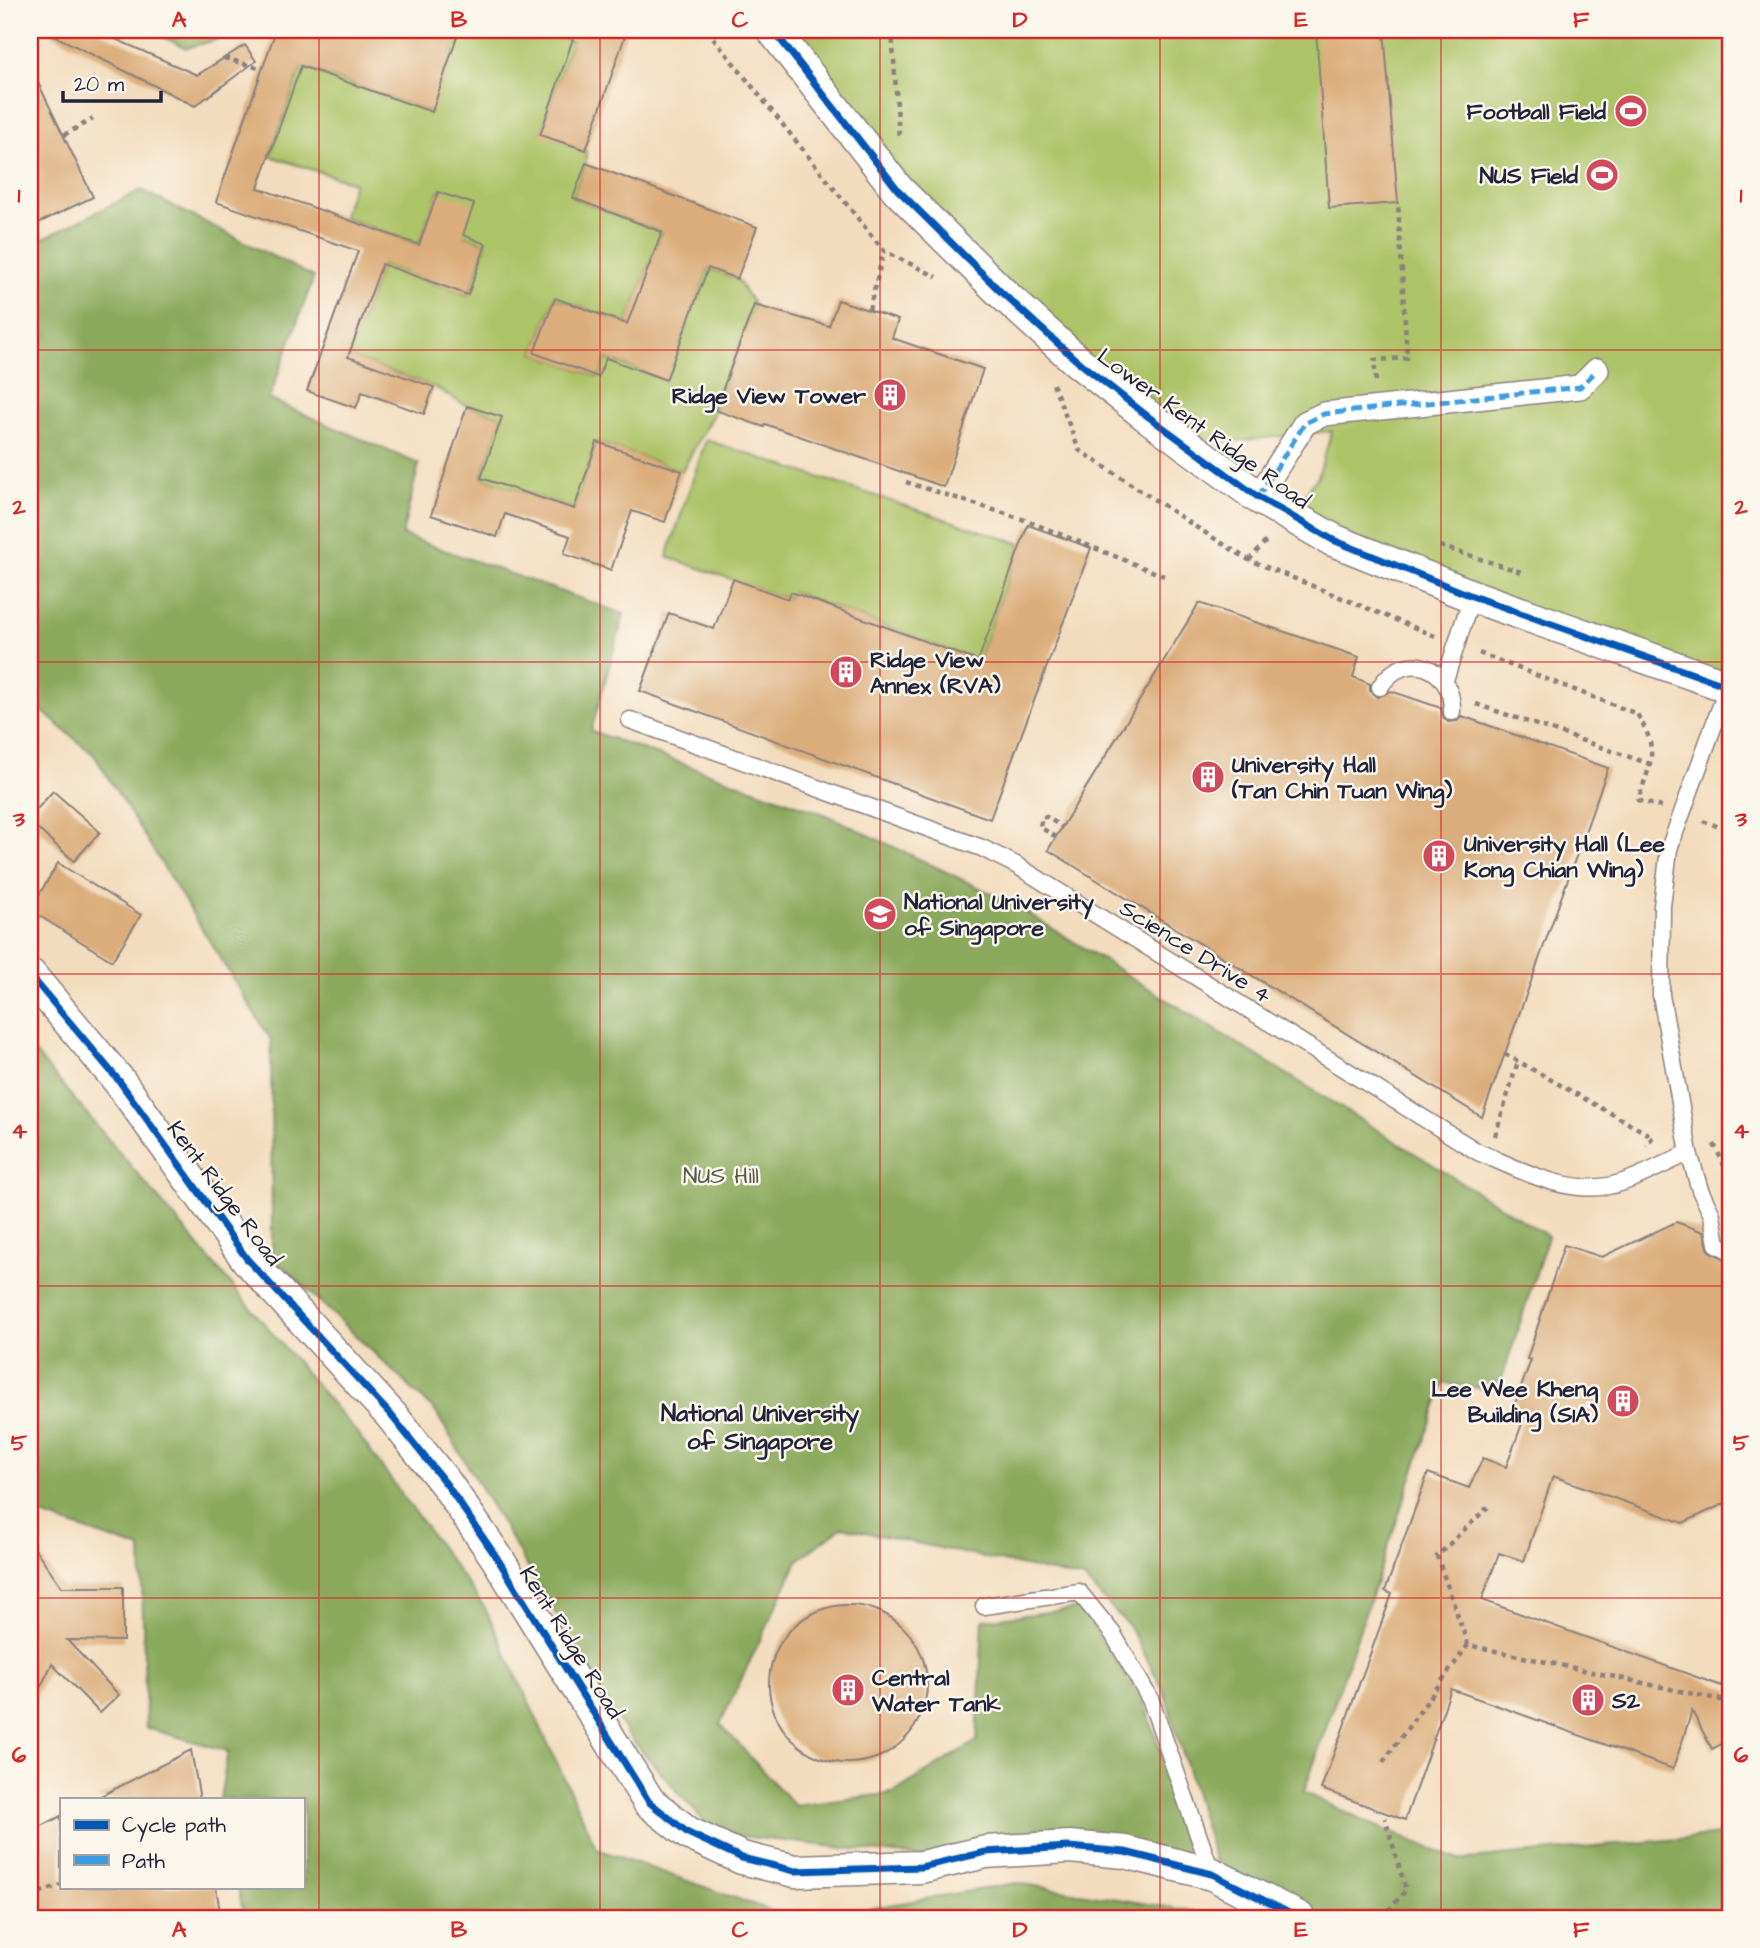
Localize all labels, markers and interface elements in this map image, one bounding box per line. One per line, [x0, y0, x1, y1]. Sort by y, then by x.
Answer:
text: A [172, 4, 187, 36]
text: B [451, 4, 468, 36]
text: C [732, 4, 749, 36]
text: D [1013, 4, 1028, 36]
text: E [1294, 4, 1308, 36]
text: F [1573, 4, 1590, 36]
scale bar [63, 60, 161, 104]
text: 20 m [74, 70, 125, 99]
sports icon: Football Field [1612, 92, 1650, 130]
place label: Football Field [1467, 96, 1606, 128]
sports icon: NUS Field [1583, 156, 1621, 194]
place label: NUS Field [1479, 160, 1578, 192]
text: 1 [18, 179, 21, 211]
text: 1 [1740, 179, 1743, 211]
street label: Lower Kent Ridge Road [1090, 341, 1317, 518]
building icon: Ridge View Tower [871, 376, 909, 414]
place label: Ridge View Tower [672, 380, 866, 413]
text: 2 [11, 491, 26, 523]
text: 2 [1733, 491, 1748, 523]
place label: Ridge View Annex (RVA) [870, 644, 1001, 702]
building icon: Ridge View Annex (RVA) [827, 653, 865, 691]
place label: University Hall (Tan Chin Tuan Wing) [1231, 749, 1452, 808]
building icon: University Hall (Tan Chin Tuan Wing) [1189, 758, 1227, 796]
text: 3 [12, 803, 25, 835]
text: 3 [1734, 803, 1747, 835]
place label: University Hall (Lee Kong Chian Wing) [1464, 828, 1665, 887]
building icon: University Hall (Lee Kong Chian Wing) [1420, 837, 1458, 875]
place label: National University of Singapore [904, 886, 1094, 945]
street label: Science Drive 4 [1114, 892, 1278, 1012]
school or university icon: National University of Singapore [861, 895, 899, 933]
street label: Kent Ridge Road [158, 1114, 290, 1274]
text: 4 [11, 1115, 27, 1147]
text: 4 [1733, 1115, 1749, 1147]
park label: NUS Hill [683, 1160, 759, 1192]
place label: Lee Wee Kheng Building (S1A) [1431, 1373, 1598, 1432]
building icon: Lee Wee Kheng Building (S1A) [1604, 1382, 1642, 1420]
district label: National University of Singapore [661, 1397, 860, 1460]
text: 5 [11, 1427, 28, 1459]
text: 5 [1733, 1427, 1750, 1459]
street label: Kent Ridge Road [511, 1560, 631, 1726]
place label: Central Water Tank [871, 1662, 1002, 1720]
building icon: Central Water Tank [829, 1671, 867, 1709]
building icon: S2 [1569, 1681, 1607, 1719]
place label: S2 [1611, 1685, 1641, 1717]
text: 6 [12, 1739, 27, 1771]
text: 6 [1734, 1739, 1749, 1771]
legend [60, 1798, 304, 1888]
text: Cycle path [122, 1811, 227, 1842]
text: Path [122, 1847, 166, 1876]
text: A [172, 1914, 187, 1946]
text: B [451, 1914, 468, 1946]
text: C [732, 1914, 749, 1946]
text: D [1013, 1914, 1028, 1946]
text: E [1294, 1914, 1308, 1946]
text: F [1573, 1914, 1590, 1946]

